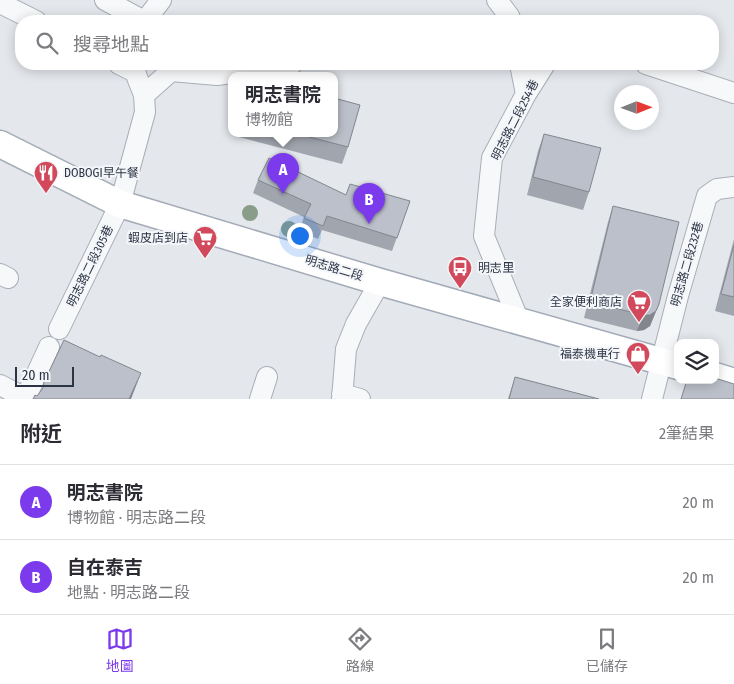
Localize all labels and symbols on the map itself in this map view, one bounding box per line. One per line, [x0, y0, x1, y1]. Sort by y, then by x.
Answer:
street label: 明志路二段254巷 [489, 77, 541, 163]
north arrow [614, 85, 659, 130]
pin: A [267, 153, 299, 194]
restaurant icon: DOBOGI早午餐 [33, 160, 59, 194]
place label: DOBOGI早午餐 [64, 166, 139, 180]
pin: B [353, 183, 385, 224]
street label: 明志路二段232巷 [668, 220, 706, 308]
street label: 明志路二段305巷 [64, 223, 116, 309]
your location [287, 223, 313, 249]
supermarket icon: 蝦皮店到店 [192, 225, 218, 259]
place label: 蝦皮店到店 [128, 231, 188, 245]
street label: 明志路二段 [303, 253, 365, 283]
bus stop icon: 明志里 [447, 255, 473, 289]
place label: 明志里 [478, 261, 514, 275]
supermarket icon: 全家便利商店 [626, 289, 652, 323]
place label: 全家便利商店 [550, 295, 622, 309]
shop icon: 福泰機車行 [625, 341, 651, 375]
place label: 福泰機車行 [560, 347, 620, 361]
scale bar [15, 364, 74, 387]

